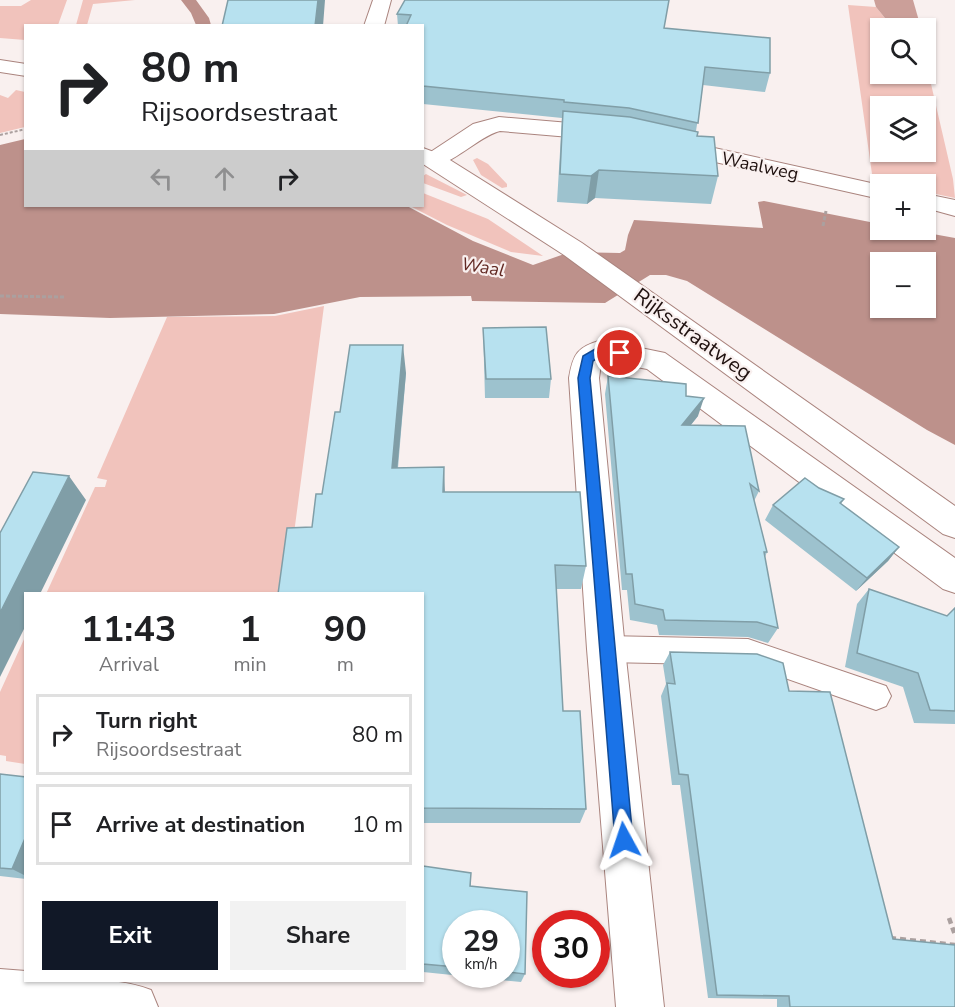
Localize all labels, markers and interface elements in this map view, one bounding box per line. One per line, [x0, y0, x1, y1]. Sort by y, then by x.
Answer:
map controls [870, 18, 936, 318]
button: search [870, 18, 936, 84]
text: 80 m [141, 40, 240, 97]
icon: right [42, 48, 120, 126]
text: Rijsoordsestraat [141, 94, 337, 131]
button: layers [870, 96, 936, 162]
street label: Waalweg [719, 146, 801, 186]
icon: left [145, 162, 178, 195]
icon: ahead [208, 162, 241, 195]
icon: right [271, 162, 304, 195]
button: + [870, 174, 936, 240]
water label: Waal [460, 252, 506, 282]
button: − [870, 252, 936, 318]
street label: Rijksstraatweg [628, 282, 758, 386]
pin [594, 327, 645, 378]
icon: arrive [603, 336, 636, 369]
text: 11:43 [81, 605, 176, 654]
text: 1 [239, 605, 261, 654]
text: 90 [324, 605, 367, 654]
text: Arrival [99, 651, 159, 678]
text: min [233, 651, 267, 678]
text: m [337, 651, 354, 678]
text: Turn right [96, 706, 197, 736]
icon: right [45, 718, 78, 751]
text: 80 m [352, 720, 403, 750]
text: Rijsoordsestraat [96, 736, 241, 763]
icon: arrive [45, 808, 78, 841]
position arrow [592, 808, 656, 872]
text: Arrive at destination [96, 810, 305, 840]
text: 10 m [352, 810, 403, 840]
button: Exit [42, 901, 218, 970]
button: Share [230, 901, 406, 970]
speed limit sign: 30 [532, 910, 610, 988]
text: 29 [463, 921, 499, 962]
text: km/h [464, 954, 498, 974]

